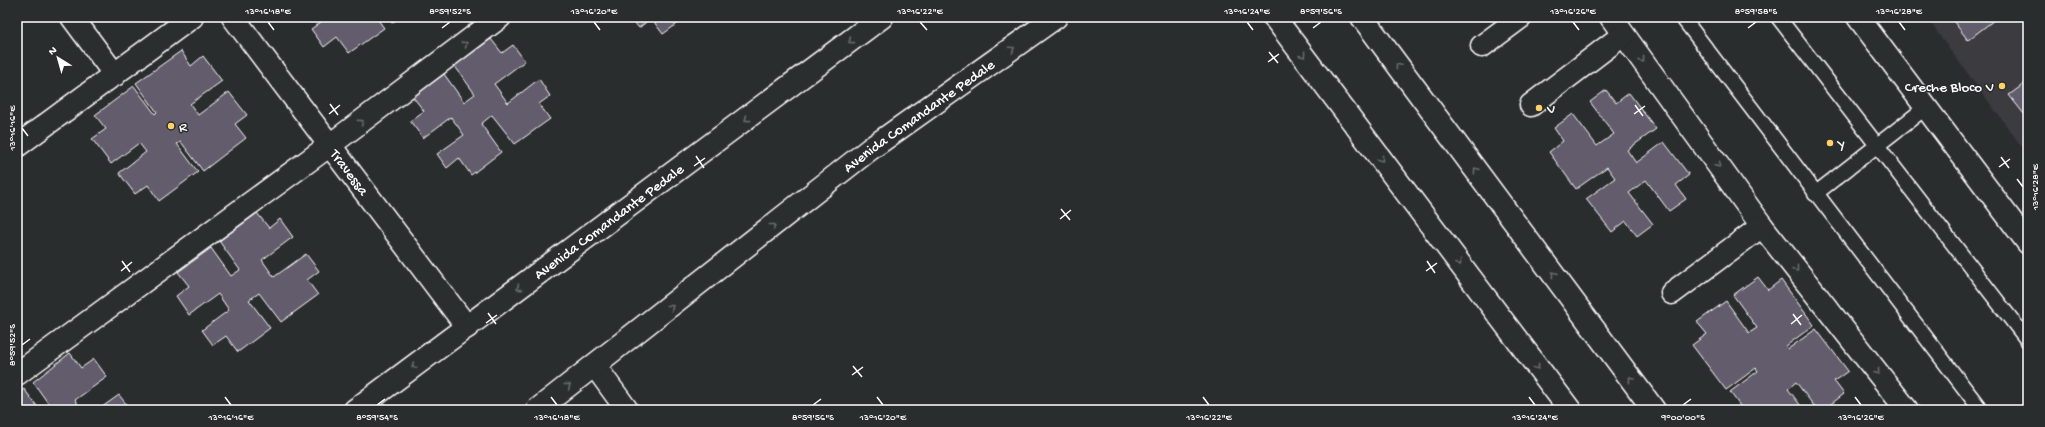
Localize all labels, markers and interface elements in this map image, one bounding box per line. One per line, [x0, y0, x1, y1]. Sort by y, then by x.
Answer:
text: 13°16'18"E [244, 6, 291, 18]
text: 8°59'52"S [429, 6, 471, 18]
text: 13°16'20"E [570, 6, 618, 18]
text: 13°16'22"E [896, 6, 944, 18]
text: 13°16'24"E [1223, 6, 1270, 18]
text: 8°59'56"S [1300, 6, 1342, 18]
text: 13°16'26"E [1549, 6, 1597, 18]
text: 8°59'58"S [1735, 6, 1778, 18]
text: 13°16'28"E [1875, 6, 1923, 18]
one-way arrow [848, 36, 855, 43]
north arrow [38, 38, 78, 78]
one-way arrow [460, 42, 467, 49]
text: N [47, 45, 60, 59]
one-way arrow [1008, 47, 1015, 54]
one-way arrow [1298, 51, 1306, 58]
street label: Avenida Comandante Pedale [840, 56, 999, 178]
one-way arrow [1637, 56, 1645, 63]
one-way arrow [1396, 63, 1403, 70]
place label: Creche Bloco V [1905, 79, 1994, 97]
marker: Creche Bloco V [1997, 81, 2007, 91]
place label: V [1546, 101, 1555, 119]
marker: V [1534, 103, 1544, 113]
text: 13°16'16"E [7, 105, 19, 151]
one-way arrow [744, 114, 751, 121]
place label: R [179, 119, 188, 137]
one-way arrow [357, 119, 364, 127]
marker: R [166, 121, 176, 131]
place label: Y [1836, 136, 1845, 154]
marker: Y [1825, 138, 1835, 148]
street label: Travessa [324, 146, 372, 200]
one-way arrow [1376, 155, 1384, 162]
street label: Avenida Comandante Pedale [531, 161, 688, 284]
one-way arrow [1713, 161, 1720, 168]
text: 13°16'28"E [2030, 163, 2042, 211]
one-way arrow [1473, 167, 1481, 174]
one-way arrow [768, 224, 775, 231]
one-way arrow [1454, 259, 1462, 266]
one-way arrow [1792, 265, 1799, 272]
one-way arrow [1551, 272, 1558, 279]
one-way arrow [516, 283, 523, 290]
one-way arrow [666, 304, 673, 311]
text: 8°59'52"S [7, 324, 19, 366]
one-way arrow [412, 361, 419, 368]
one-way arrow [1532, 362, 1539, 369]
one-way arrow [1872, 367, 1879, 374]
one-way arrow [1629, 376, 1636, 383]
one-way arrow [564, 384, 571, 391]
text: 13°16'16"E [208, 412, 254, 424]
text: 8°59'54"S [356, 412, 398, 424]
text: 13°16'18"E [533, 412, 580, 424]
text: 8°59'56"S [792, 412, 834, 424]
text: 13°16'20"E [859, 412, 907, 424]
text: 13°16'22"E [1185, 412, 1233, 424]
text: 13°16'24"E [1511, 412, 1558, 424]
text: 9°00'00"S [1660, 412, 1705, 424]
text: 13°16'26"E [1837, 412, 1885, 424]

